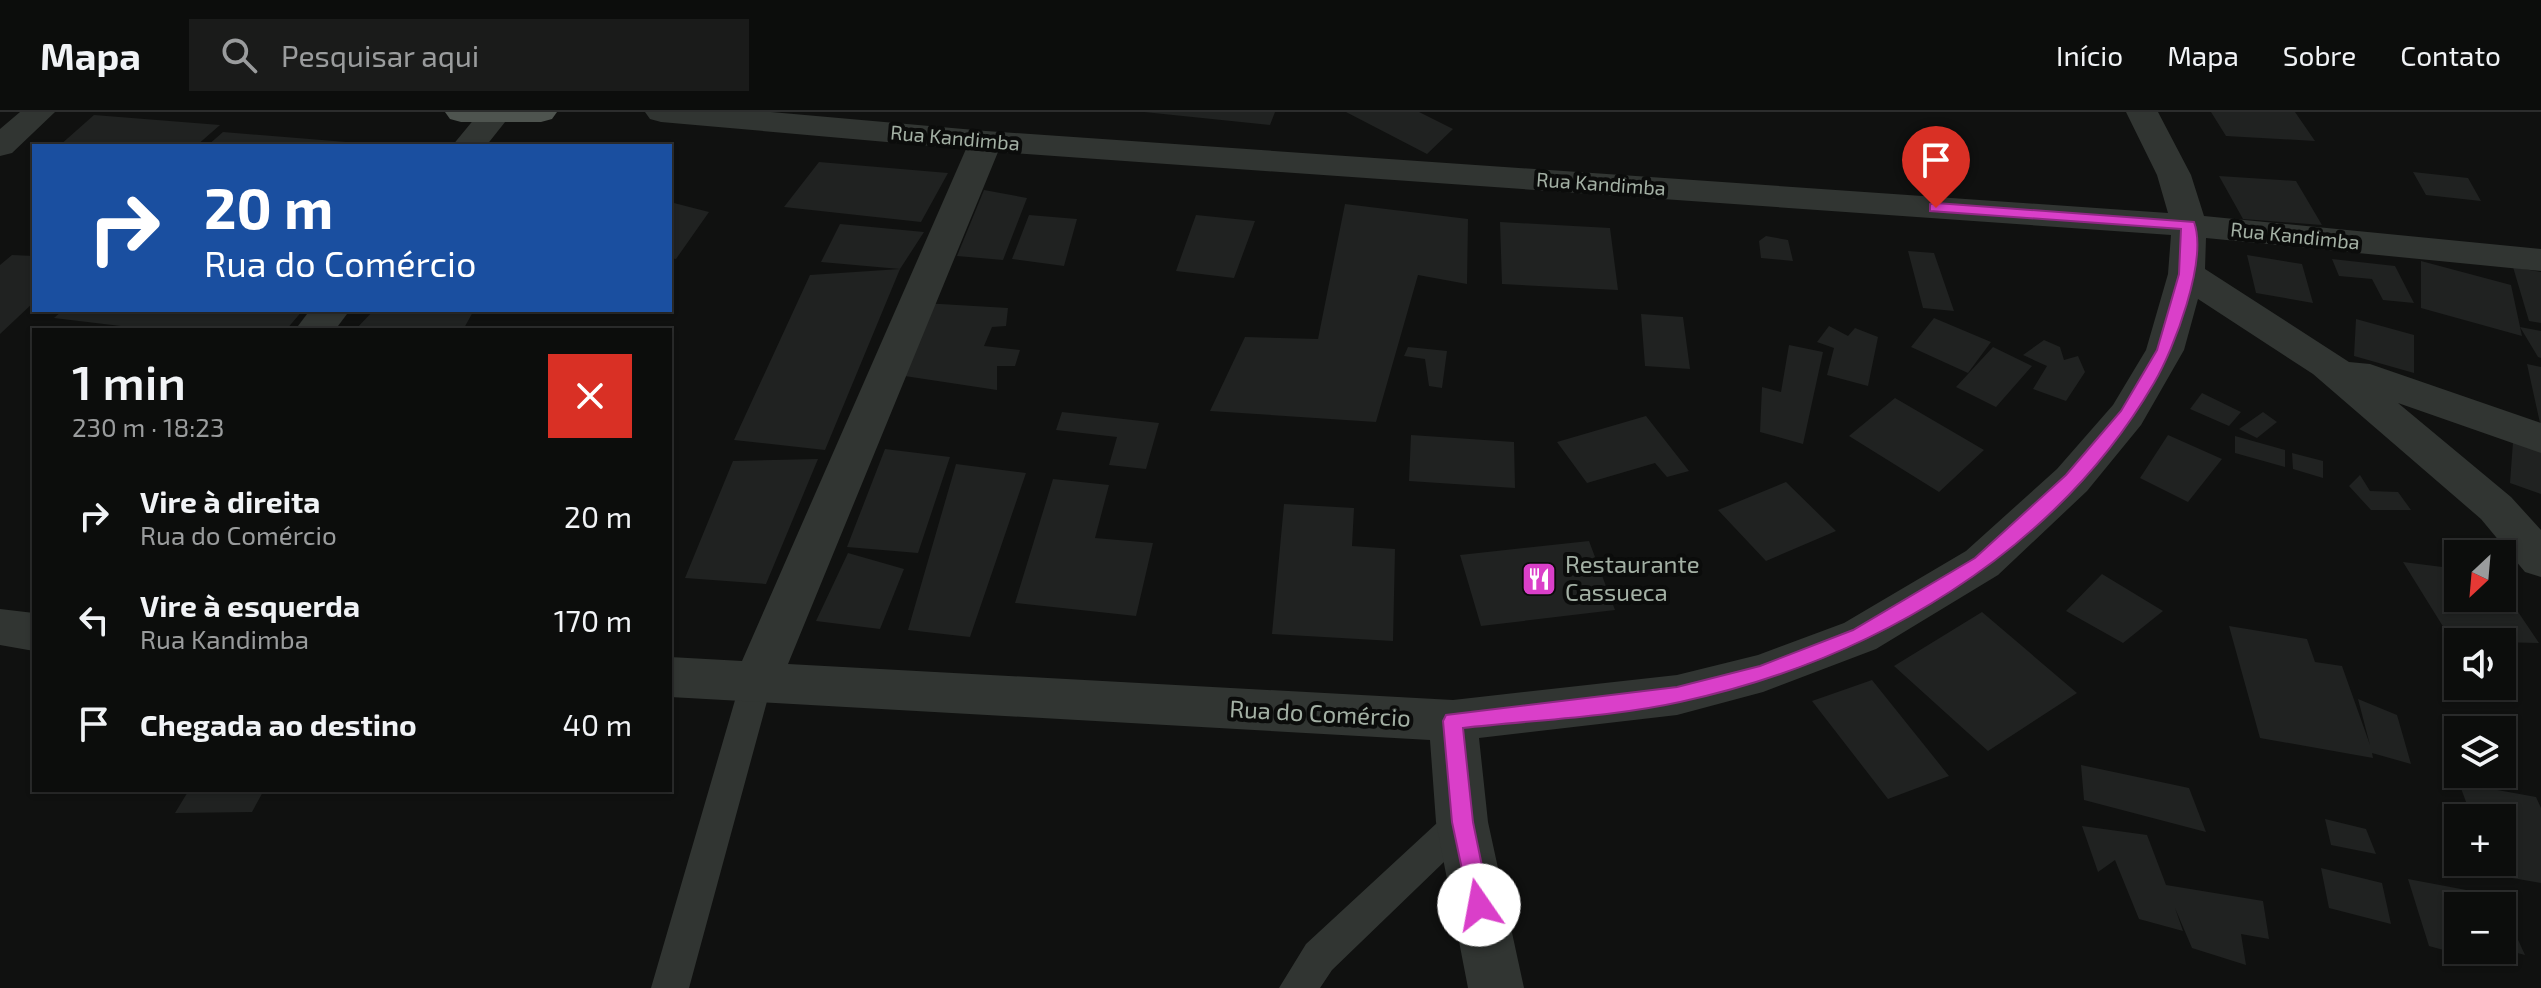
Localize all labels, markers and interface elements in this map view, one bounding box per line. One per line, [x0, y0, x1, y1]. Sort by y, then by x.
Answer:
search box [189, 19, 749, 91]
text: Mapa [40, 32, 141, 78]
icon: search [217, 33, 261, 77]
text: Pesquisar aqui [281, 37, 479, 73]
text: Início [2056, 38, 2123, 72]
text: Mapa [2167, 38, 2239, 72]
text: Sobre [2283, 38, 2356, 72]
text: Contato [2400, 38, 2501, 72]
street label: Rua Kandimba [889, 119, 1021, 155]
pin [1902, 126, 1970, 208]
icon: arrive [1914, 138, 1958, 182]
street label: Rua Kandimba [1535, 166, 1667, 200]
text: 20 m [204, 173, 333, 240]
icon: right [72, 176, 176, 280]
street label: Rua Kandimba [2229, 216, 2361, 254]
text: Rua do Comércio [204, 241, 476, 284]
text: 1 min [72, 352, 186, 410]
button: close [548, 354, 632, 438]
text: 230 m · 18:23 [72, 411, 224, 442]
text: Vire à direita [140, 483, 320, 519]
icon: right [72, 494, 116, 538]
text: 20 m [564, 498, 632, 534]
text: Rua do Comércio [140, 519, 337, 550]
north arrow [2444, 540, 2516, 612]
map controls [2444, 540, 2516, 964]
place label: Restaurante Cassueca [1565, 549, 1700, 606]
restaurant icon: Restaurante Cassueca [1520, 560, 1558, 598]
text: Vire à esquerda [140, 587, 360, 623]
icon: left [72, 598, 116, 642]
text: 170 m [554, 602, 632, 638]
text: Rua Kandimba [140, 623, 309, 654]
button: sound [2444, 628, 2516, 700]
street label: Rua do Comércio [1229, 693, 1412, 732]
icon: arrive [72, 702, 116, 746]
text: Chegada ao destino [140, 706, 417, 742]
text: 40 m [562, 706, 632, 742]
button: layers [2444, 716, 2516, 788]
button: + [2444, 804, 2516, 876]
position arrow [1437, 863, 1521, 947]
button: − [2444, 892, 2516, 964]

